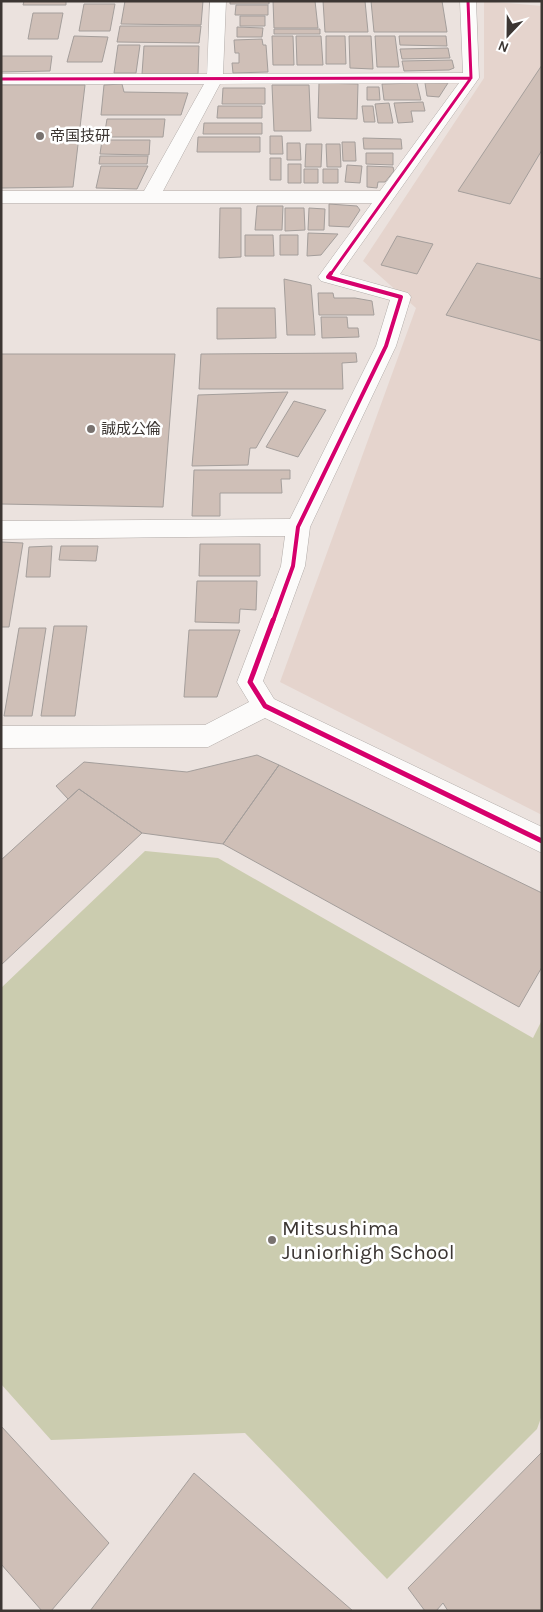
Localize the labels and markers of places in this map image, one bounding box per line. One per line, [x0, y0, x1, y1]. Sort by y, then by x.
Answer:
place label: 帝国技研 [50, 127, 110, 145]
marker: 帝国技研 [34, 130, 46, 142]
place label: 誠成公倫 [101, 420, 161, 438]
marker: 誠成公倫 [85, 423, 97, 435]
place label: Mitsushima Juniorhigh School [282, 1216, 455, 1264]
marker: Mitsushima Juniorhigh School [266, 1234, 278, 1246]

